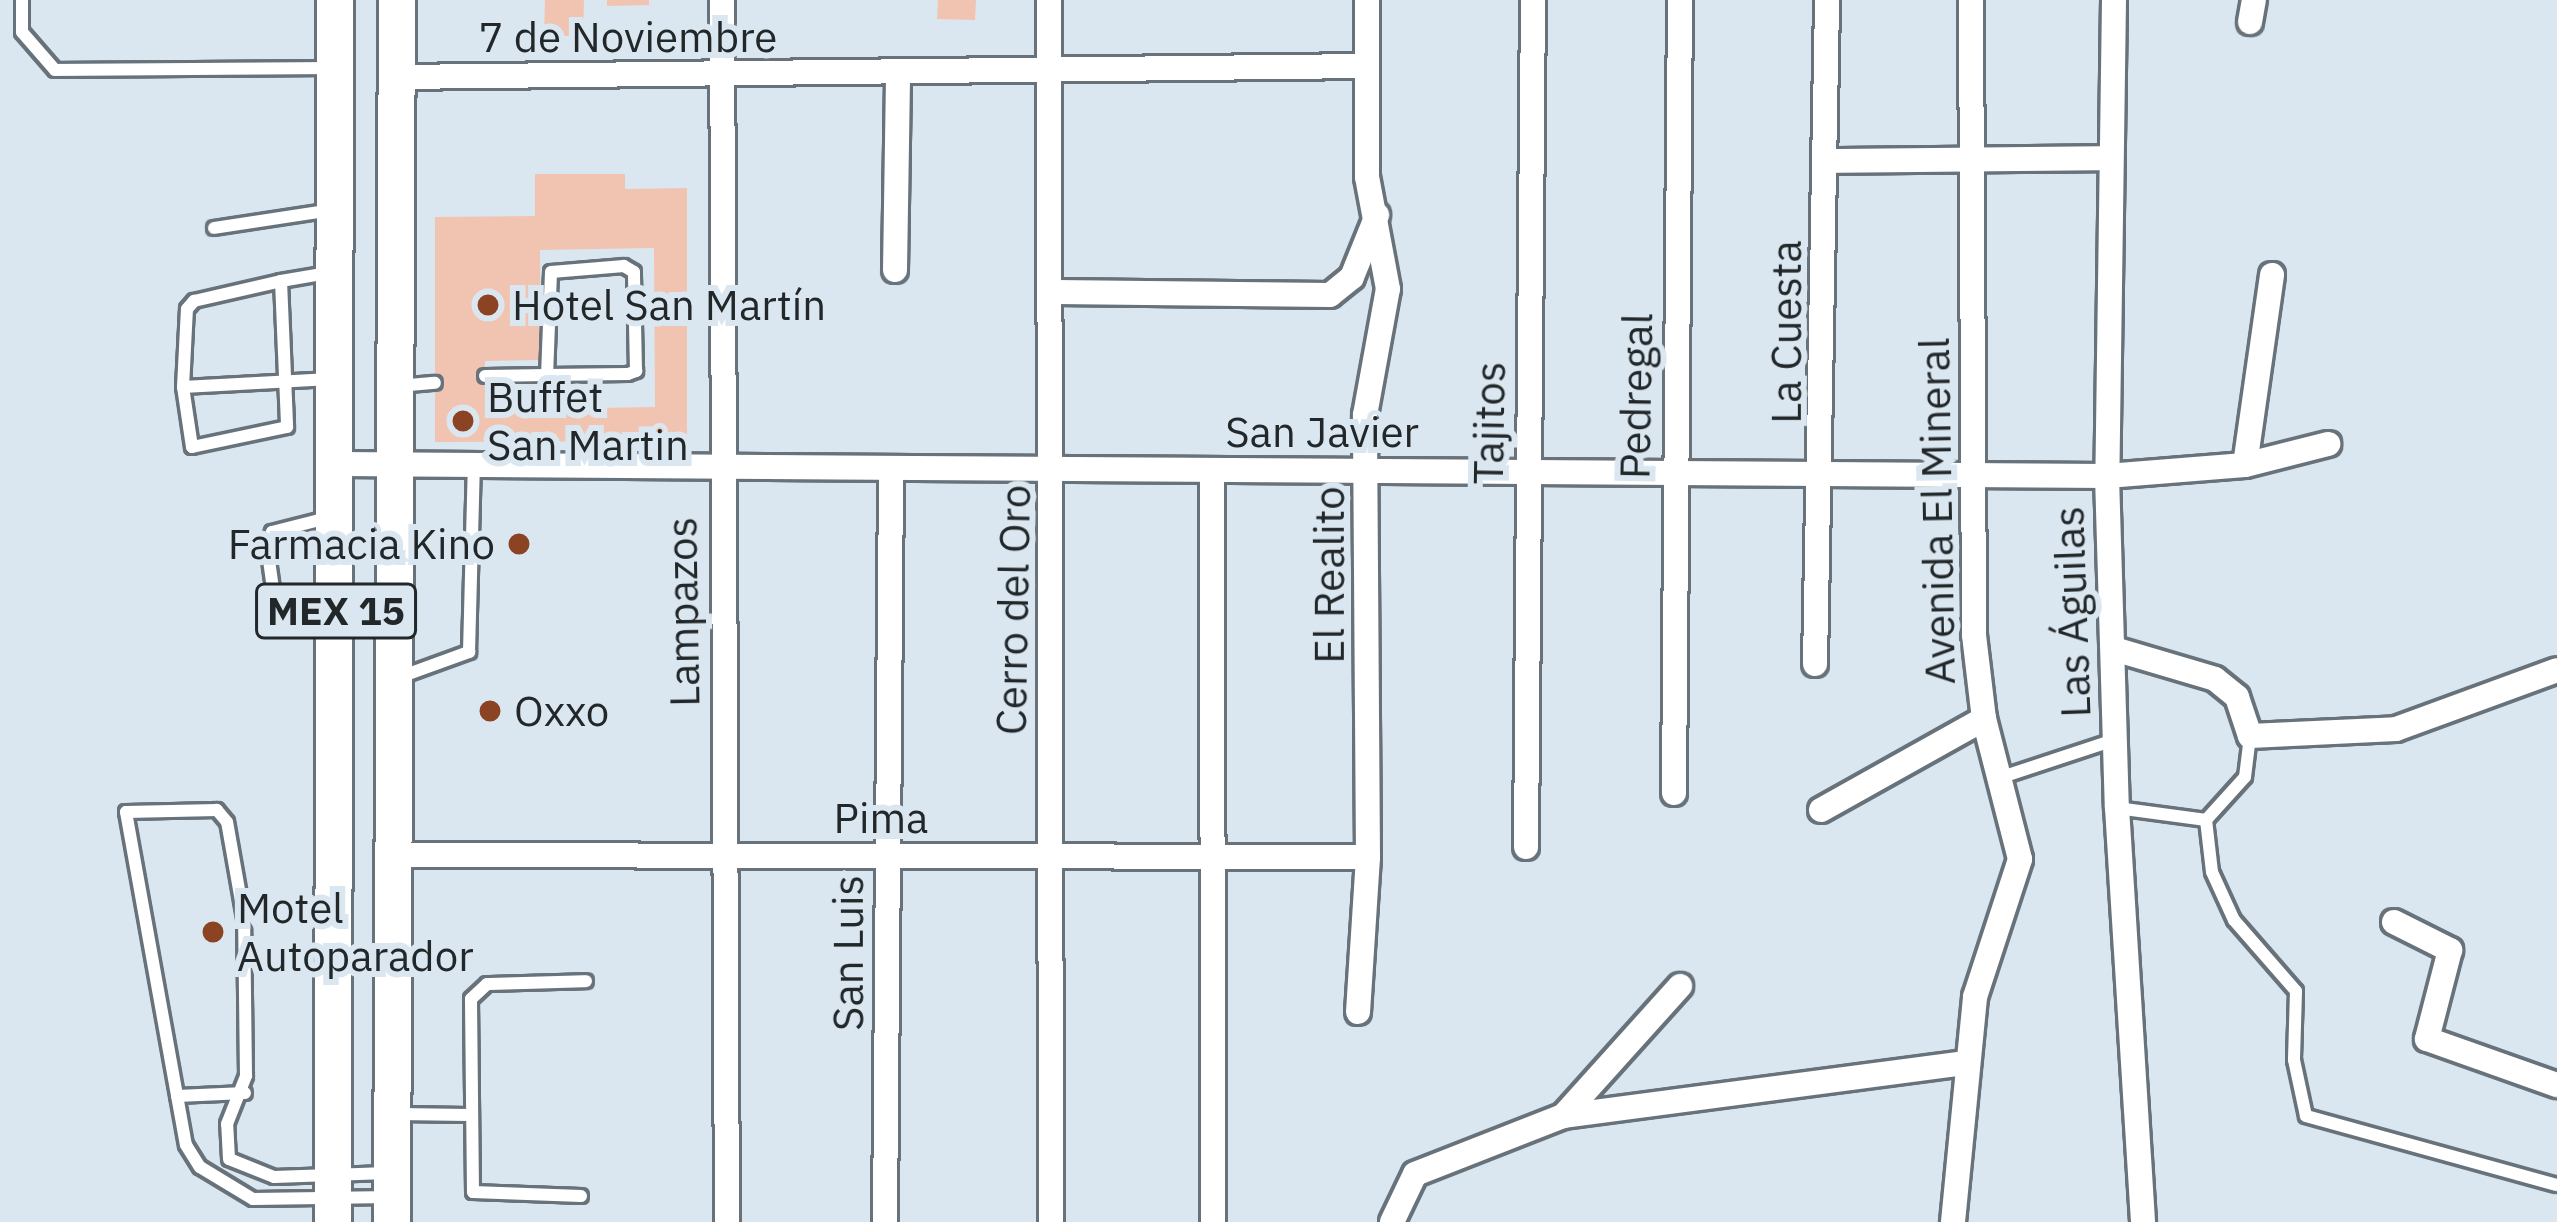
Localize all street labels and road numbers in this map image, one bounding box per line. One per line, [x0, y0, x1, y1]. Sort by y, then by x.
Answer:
street label: 7 de Noviembre [479, 12, 777, 62]
street label: La Cuesta [1761, 240, 1811, 424]
street label: Pedregal [1609, 312, 1663, 480]
street label: Avenida El Mineral [1909, 337, 1965, 685]
street label: Tajitos [1463, 361, 1515, 485]
street label: San Javier [1225, 407, 1419, 457]
street label: Cerro del Oro [986, 484, 1040, 736]
street label: El Realito [1304, 486, 1354, 664]
street label: Las Águilas [2043, 505, 2101, 719]
street label: Lampazos [656, 517, 710, 707]
road number: MEX 15 [255, 578, 417, 644]
street label: Pima [833, 793, 929, 843]
street label: San Luis [823, 875, 873, 1031]

